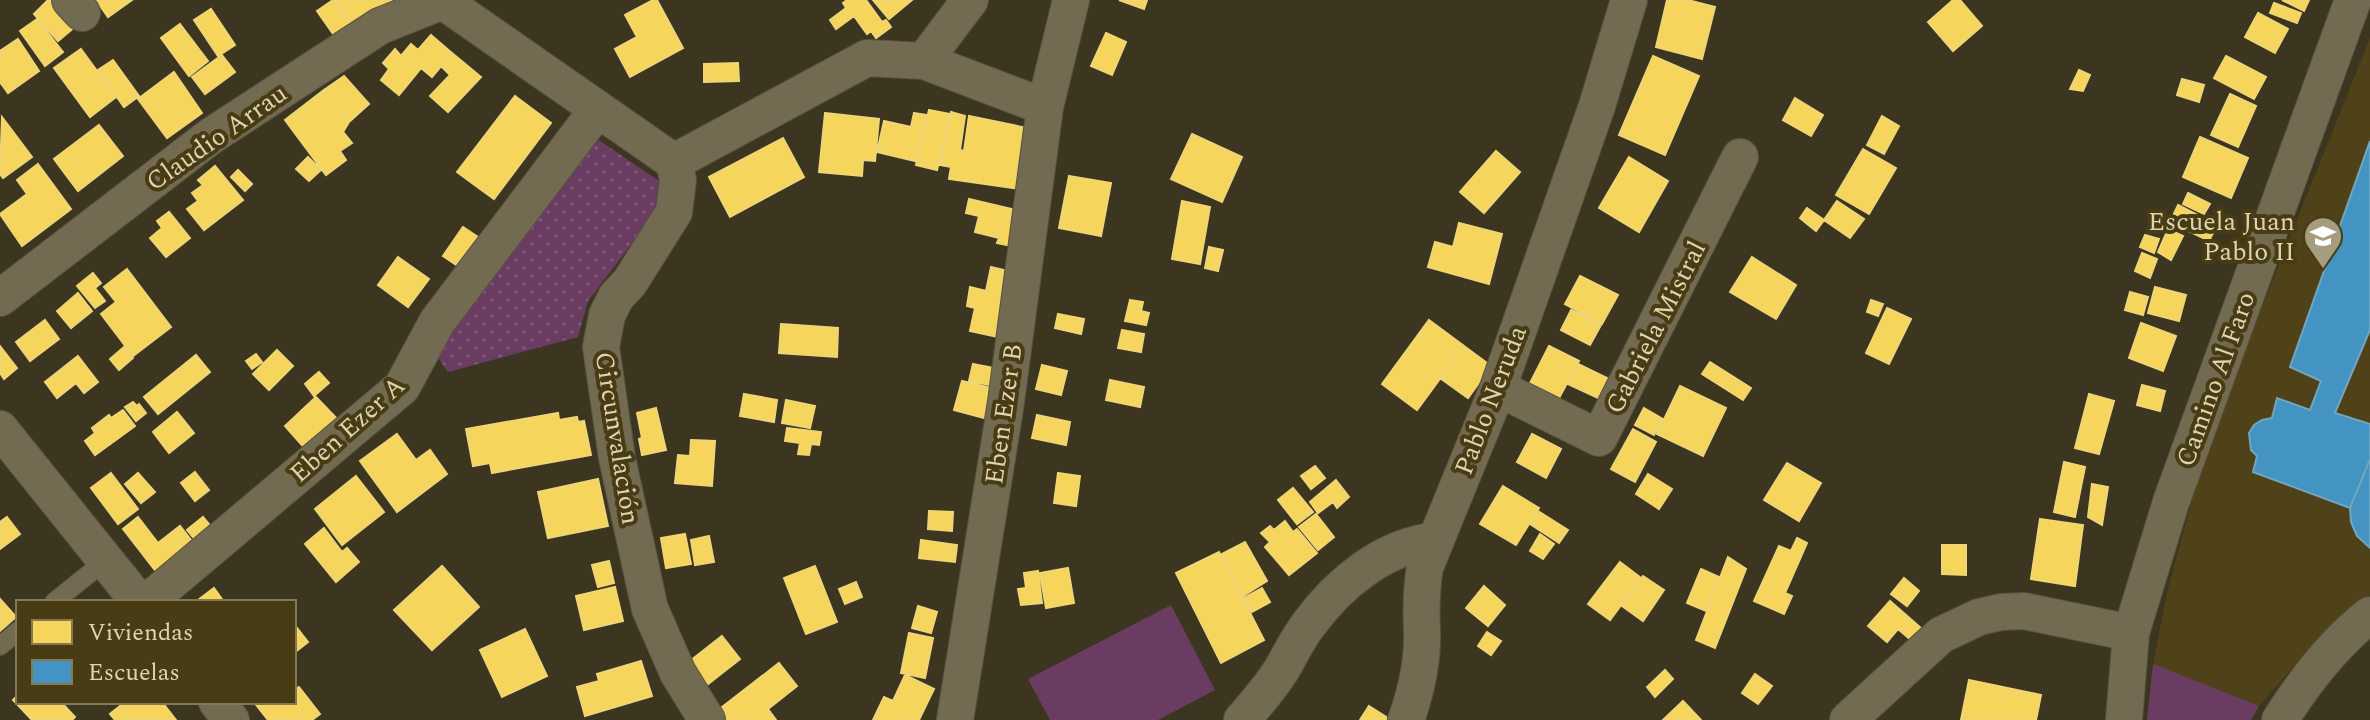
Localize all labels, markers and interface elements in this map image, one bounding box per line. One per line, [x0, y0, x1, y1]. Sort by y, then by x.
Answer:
street label: Claudio Arrau [138, 74, 296, 201]
place label: Escuela Juan Pablo II [2148, 202, 2295, 272]
school or university icon: Escuela Juan Pablo II [2302, 215, 2344, 270]
street label: Gabriela Mistral [1595, 234, 1717, 421]
street label: Camino Al Faro [2166, 286, 2266, 472]
street label: Pablo Neruda [1444, 320, 1538, 481]
street label: Eben Ezer B [974, 341, 1034, 487]
street label: Circunvalación [584, 349, 650, 527]
street label: Eben Ezer A [281, 367, 415, 493]
legend [16, 600, 296, 704]
text: Viviendas [88, 615, 193, 651]
text: Escuelas [88, 655, 180, 691]

